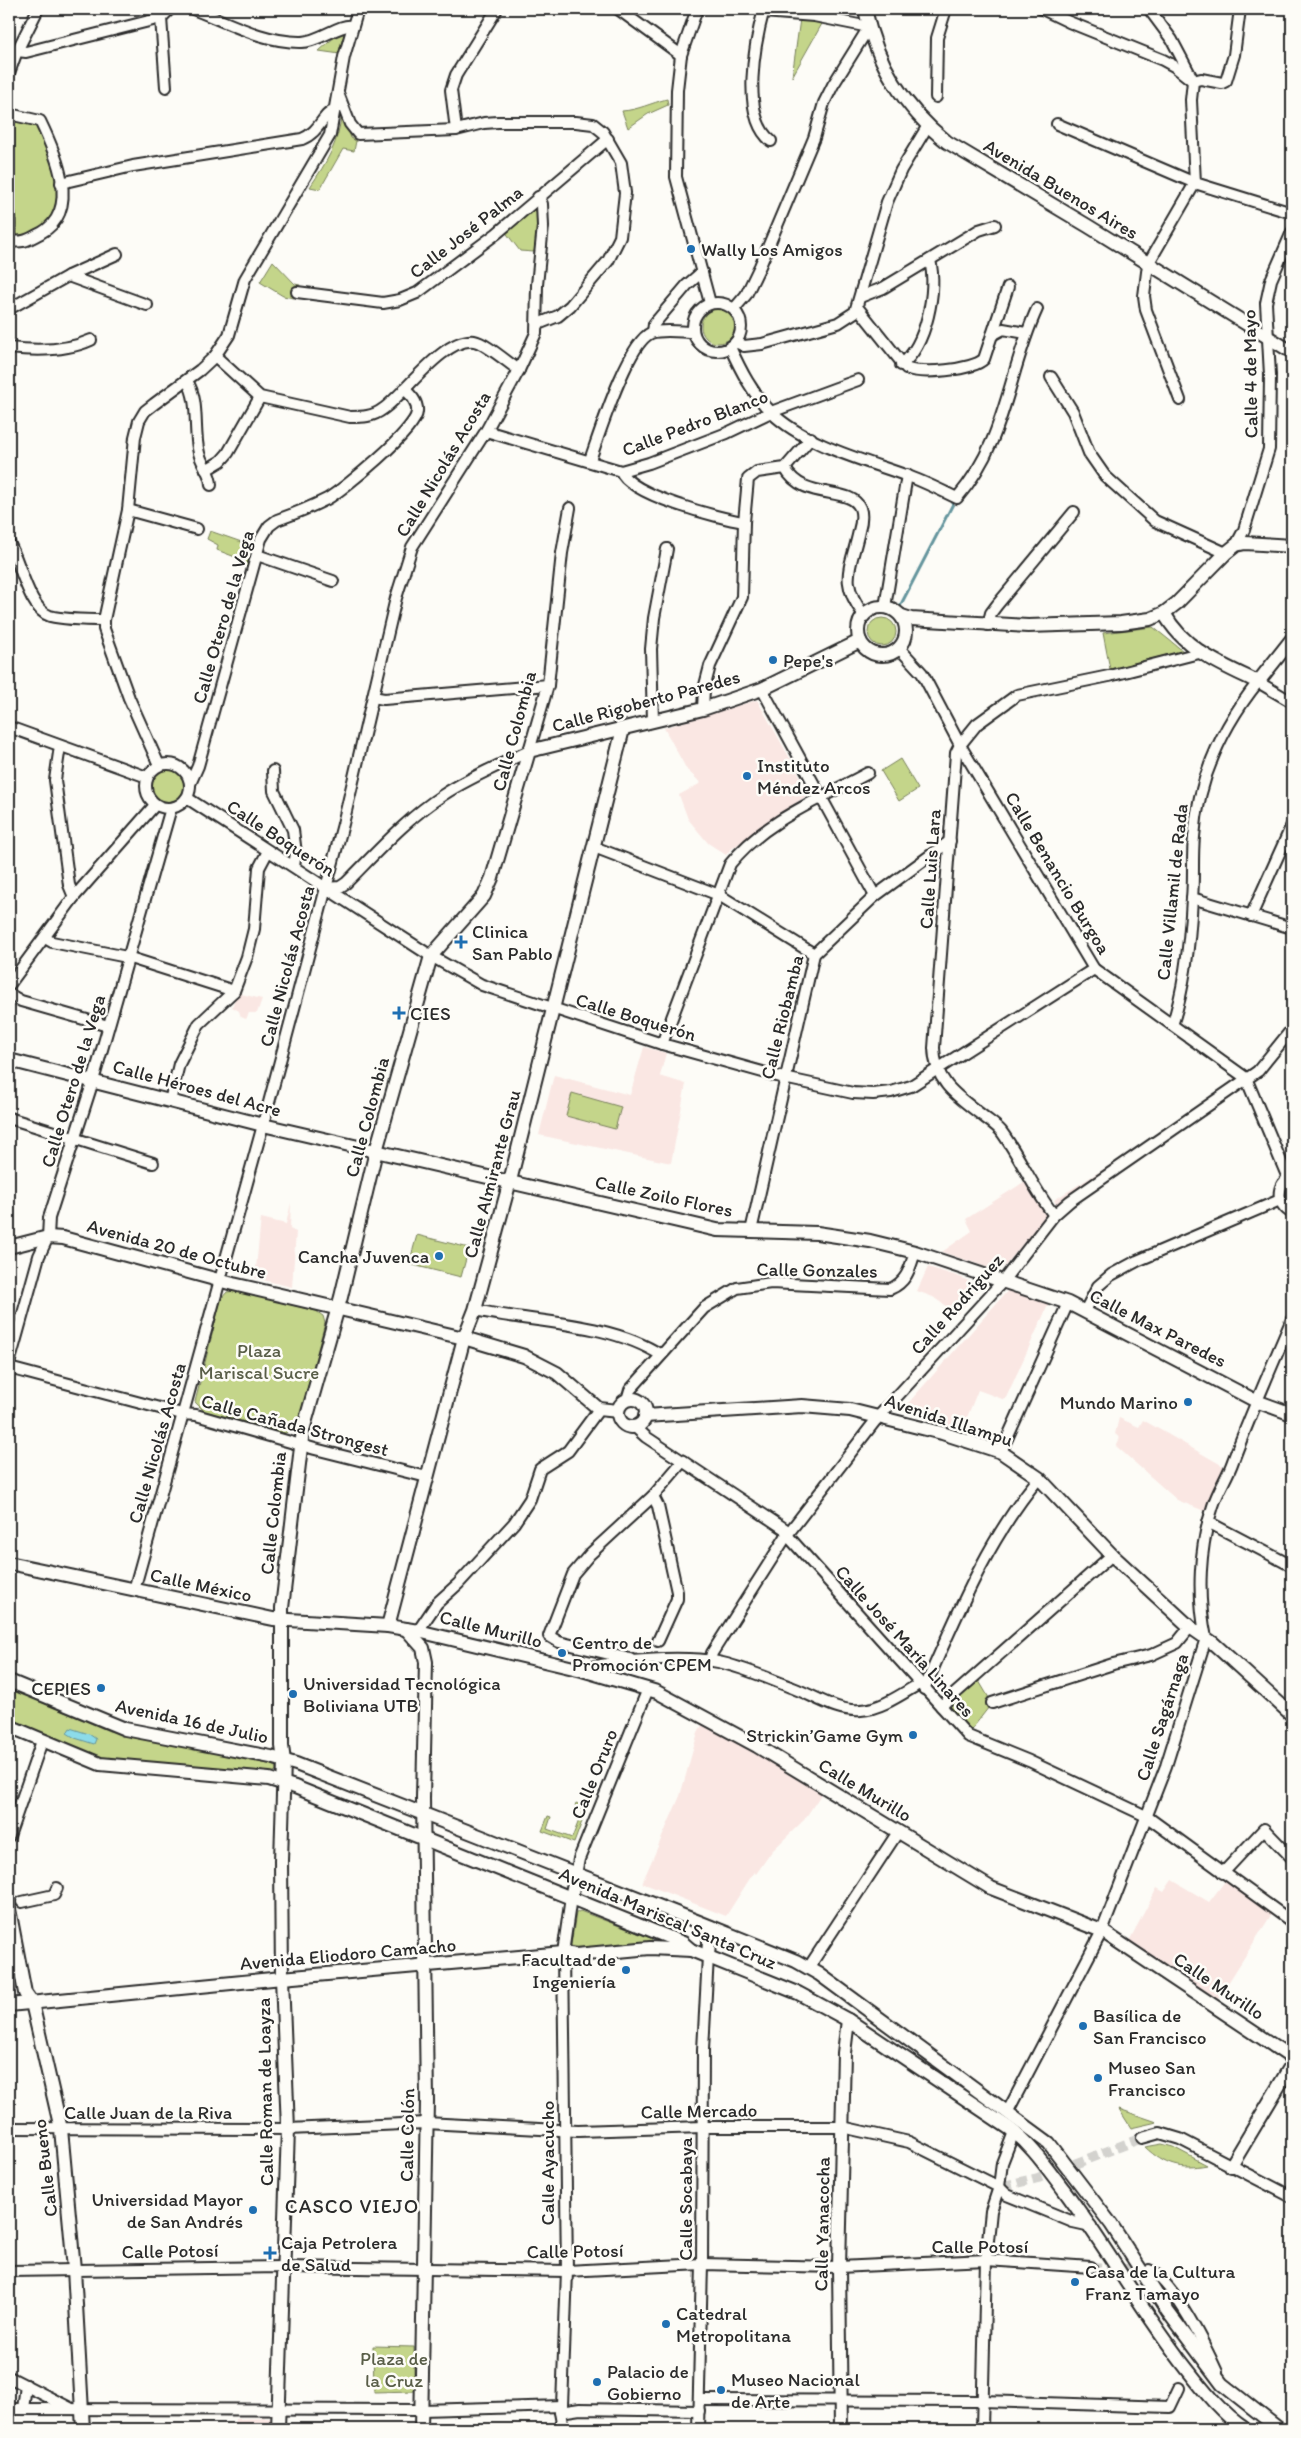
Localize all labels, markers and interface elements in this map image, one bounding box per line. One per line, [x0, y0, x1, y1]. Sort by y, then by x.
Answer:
street label: Avenida Buenos Aires [980, 134, 1142, 244]
street label: Calle José Palma [405, 181, 527, 283]
place label: Wally Los Amigos [701, 238, 843, 261]
marker: Wally Los Amigos [685, 243, 697, 255]
street label: Calle 4 de Mayo [1237, 309, 1263, 439]
street label: Calle Pedro Blanco [619, 385, 771, 461]
street label: Calle Nicolás Acosta [390, 387, 496, 541]
street label: Calle Otero de la Vega [187, 528, 259, 706]
place label: Pepe's [783, 649, 833, 672]
marker: Pepe's [767, 654, 779, 666]
street label: Calle Rigoberto Paredes [549, 665, 743, 737]
street label: Calle Colombia [487, 668, 541, 794]
place label: Instituto Méndez Arcos [757, 754, 871, 799]
marker: Instituto Méndez Arcos [741, 770, 753, 782]
street label: Calle Benancio Burgoa [1000, 787, 1116, 959]
street label: Calle Boquerón [223, 794, 339, 882]
street label: Calle Villamil de Rada [1151, 803, 1193, 981]
street label: Calle Luis Lara [914, 808, 946, 930]
street label: Calle Nicolás Acosta [254, 883, 320, 1049]
place label: Clinica San Pablo [472, 920, 553, 965]
marker: Clinica San Pablo [454, 935, 468, 949]
street label: Calle Riobamba [755, 952, 809, 1082]
street label: Calle Boquerón [573, 988, 699, 1046]
street label: Calle Otero de la Vega [36, 992, 110, 1170]
place label: CIES [410, 1002, 451, 1025]
marker: CIES [392, 1006, 406, 1020]
street label: Calle Héroes del Acre [110, 1054, 284, 1122]
street label: Calle Colombia [340, 1054, 394, 1180]
street label: Calle Almirante Grau [458, 1087, 526, 1261]
street label: Calle Zoilo Flores [593, 1170, 735, 1222]
street label: Avenida 20 de Octubre [85, 1214, 269, 1284]
place label: Cancha Juvenca [298, 1245, 429, 1268]
street label: Calle Rodriguez [906, 1248, 1009, 1359]
marker: Cancha Juvenca [433, 1250, 445, 1262]
street label: Calle Gonzales [756, 1257, 878, 1283]
street label: Calle Max Paredes [1086, 1284, 1230, 1372]
park label: Plaza Mariscal Sucre [199, 1339, 319, 1384]
street label: Calle Nicolás Acosta [123, 1360, 191, 1526]
street label: Avenida Illampu [882, 1388, 1016, 1452]
street label: Calle Cañada Strongest [199, 1389, 391, 1461]
place label: Mundo Marino [1060, 1391, 1178, 1414]
marker: Mundo Marino [1182, 1396, 1194, 1408]
street label: Calle Colombia [255, 1450, 291, 1576]
street label: Calle José María Linares [831, 1560, 979, 1722]
street label: Calle México [148, 1563, 254, 1607]
street label: Calle Murillo [437, 1605, 545, 1653]
place label: Centro de Promoción CPEM [572, 1631, 712, 1676]
marker: Centro de Promoción CPEM [556, 1647, 568, 1659]
street label: Calle Sagárnaga [1131, 1650, 1193, 1784]
place label: Universidad Tecnológica Boliviana UTB [303, 1672, 501, 1717]
place label: CEPIES [31, 1677, 91, 1700]
marker: CEPIES [95, 1682, 107, 1694]
marker: Universidad Tecnológica Boliviana UTB [287, 1688, 299, 1700]
street label: Avenida 16 de Julio [113, 1694, 271, 1748]
place label: Strickin’Game Gym [746, 1724, 904, 1747]
street label: Calle Oruro [565, 1725, 623, 1823]
marker: Strickin’Game Gym [907, 1729, 919, 1741]
street label: Calle Murillo [814, 1753, 916, 1827]
street label: Avenida Mariscal Santa Cruz [556, 1862, 780, 1974]
street label: Avenida Eliodoro Camacho [239, 1933, 457, 1975]
street label: Calle Murillo [1169, 1947, 1269, 2025]
place label: Facultad de Ingeniería [521, 1948, 616, 1993]
marker: Facultad de Ingeniería [620, 1964, 632, 1976]
street label: Calle Roman de Loayza [252, 1998, 278, 2186]
place label: Basílica de San Francisco [1093, 2004, 1207, 2049]
marker: Basílica de San Francisco [1077, 2020, 1089, 2032]
place label: Museo San Francisco [1108, 2056, 1196, 2101]
marker: Museo San Francisco [1092, 2072, 1104, 2084]
street label: Calle Colón [395, 2088, 419, 2182]
street label: Calle Mercado [640, 2098, 758, 2124]
street label: Calle Ayacucho [536, 2100, 559, 2226]
street label: Calle Juan de la Riva [64, 2101, 232, 2124]
street label: Calle Bueno [28, 2118, 62, 2218]
street label: Calle Socabaya [674, 2137, 697, 2261]
street label: Calle Yanacocha [809, 2156, 835, 2292]
place label: Universidad Mayor de San Andrés [91, 2188, 244, 2233]
district label: CASCO VIEJO [285, 2194, 419, 2218]
marker: Universidad Mayor de San Andrés [247, 2204, 259, 2216]
place label: Caja Petrolera de Salud [281, 2231, 397, 2276]
street label: Calle Potosí [932, 2235, 1029, 2258]
street label: Calle Potosí [121, 2239, 219, 2263]
street label: Calle Potosí [526, 2239, 624, 2263]
marker: Caja Petrolera de Salud [263, 2246, 277, 2260]
place label: Casa de la Cultura Franz Tamayo [1085, 2260, 1236, 2305]
marker: Casa de la Cultura Franz Tamayo [1069, 2276, 1081, 2288]
place label: Catedral Metropolitana [676, 2302, 791, 2347]
marker: Catedral Metropolitana [660, 2318, 672, 2330]
park label: Plaza de la Cruz [360, 2347, 428, 2392]
place label: Palacio de Gobierno [607, 2360, 689, 2405]
place label: Museo Nacional de Arte [731, 2368, 860, 2413]
marker: Palacio de Gobierno [591, 2376, 603, 2388]
marker: Museo Nacional de Arte [715, 2384, 727, 2396]

